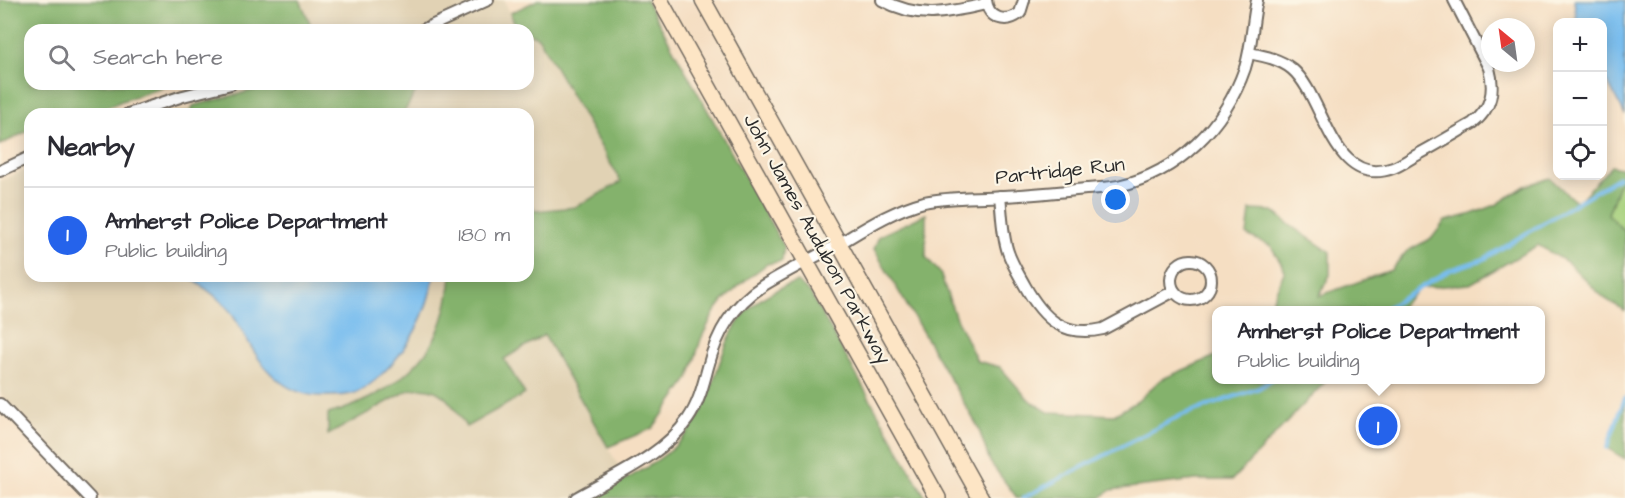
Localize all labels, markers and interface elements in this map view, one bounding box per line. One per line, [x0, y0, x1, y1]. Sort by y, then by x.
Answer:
north arrow [1481, 18, 1535, 72]
map controls [1553, 18, 1607, 180]
button: + [1553, 18, 1607, 72]
search box [24, 24, 534, 90]
icon: search [45, 41, 78, 74]
text: Search here [93, 42, 223, 73]
button: − [1553, 72, 1607, 126]
street label: John James Audubon Parkway [735, 109, 898, 370]
button: locate [1553, 126, 1607, 180]
text: Nearby [48, 129, 135, 165]
street label: Partridge Run [994, 150, 1126, 193]
your location [1101, 185, 1130, 214]
text: Amherst Police Department [105, 206, 387, 237]
text: 1 [66, 221, 69, 249]
text: 180 m [458, 221, 510, 249]
text: Public building [105, 237, 227, 265]
popup [1212, 306, 1545, 384]
text: Amherst Police Department [1237, 316, 1520, 347]
text: Public building [1237, 347, 1359, 375]
pin: 1 [1358, 404, 1398, 448]

